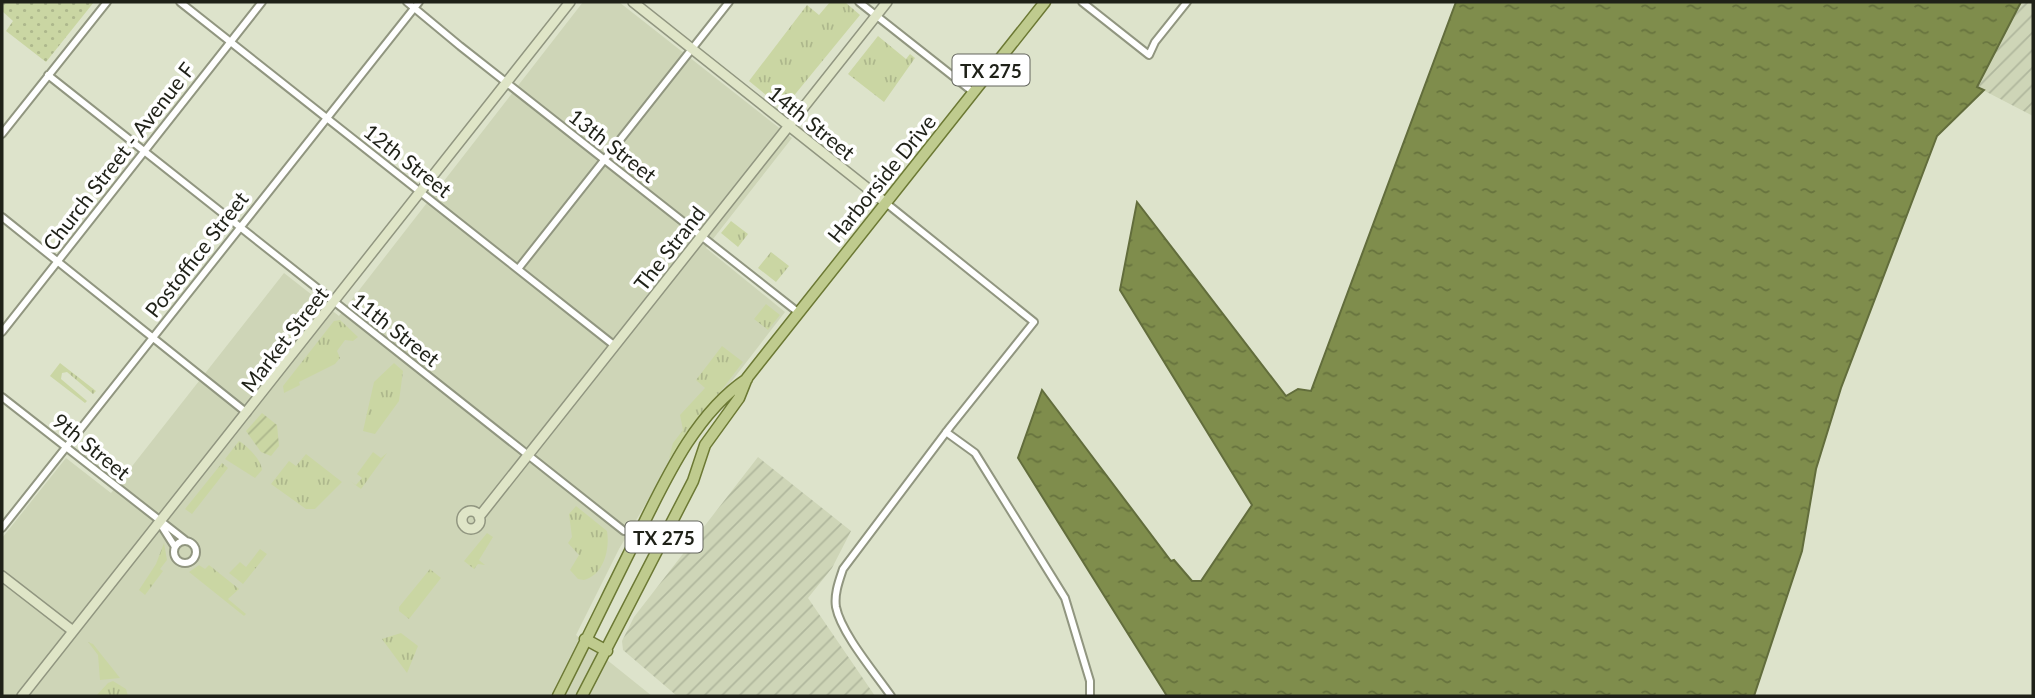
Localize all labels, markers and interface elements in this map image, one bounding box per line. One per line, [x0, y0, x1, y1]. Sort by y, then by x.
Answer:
road number: TX 275 [953, 54, 1030, 86]
street label: Church Street - Avenue F [37, 57, 199, 255]
street label: 14th Street [764, 79, 861, 165]
street label: 13th Street [564, 103, 662, 187]
street label: Harborside Drive [822, 109, 940, 247]
street label: 12th Street [359, 118, 457, 202]
street label: Postoffice Street [139, 186, 253, 322]
street label: The Strand [628, 201, 710, 295]
street label: Market Street [235, 281, 333, 397]
street label: 11th Street [347, 287, 445, 371]
street label: 9th Street [48, 407, 136, 485]
road number: TX 275 [626, 522, 702, 552]

